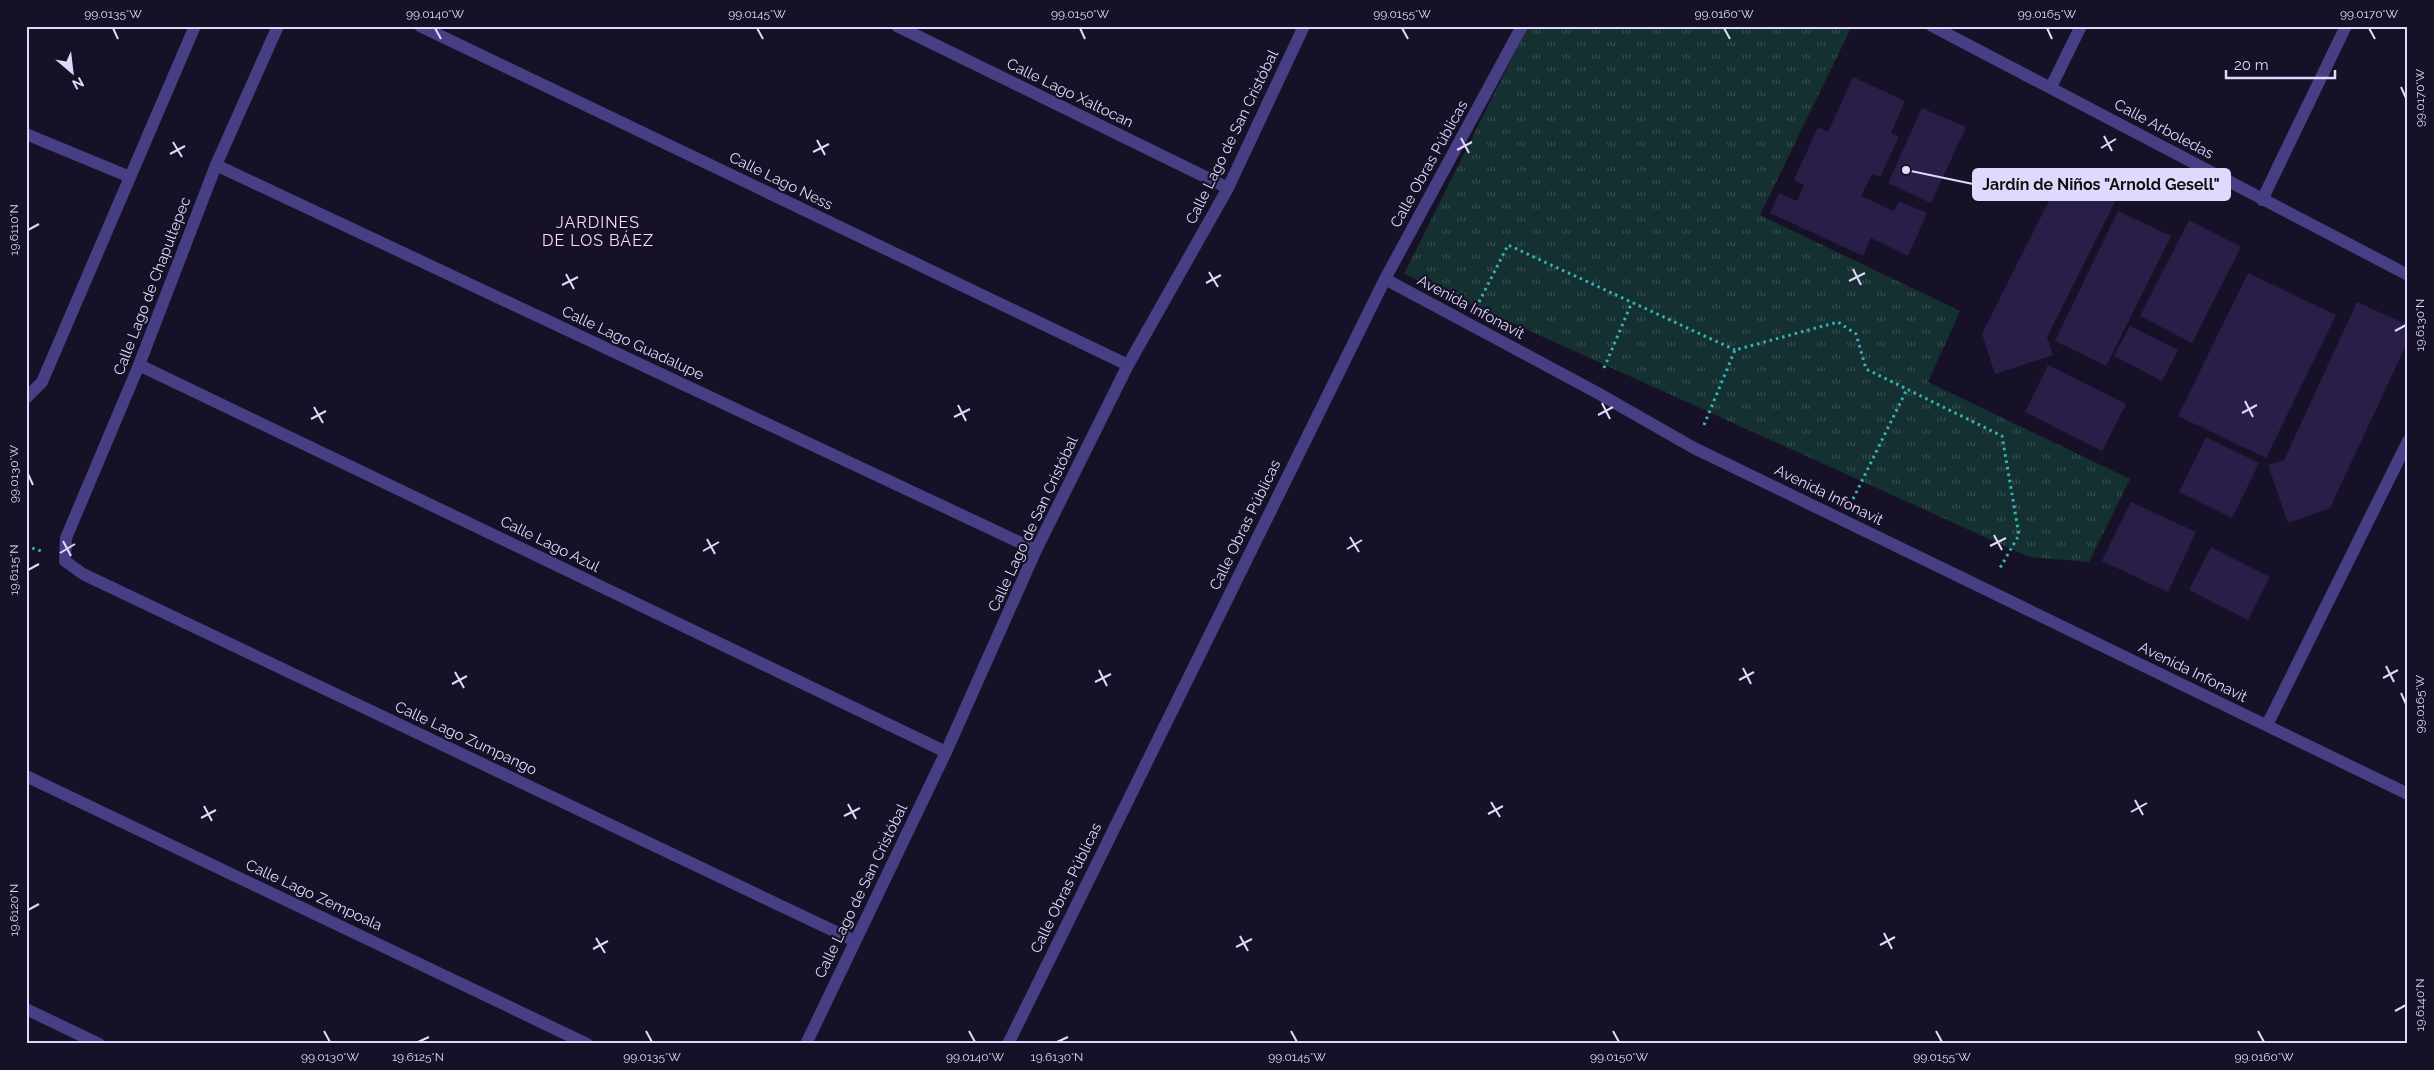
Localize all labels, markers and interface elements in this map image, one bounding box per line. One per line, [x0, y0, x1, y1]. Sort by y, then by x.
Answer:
text: 99.0135°W [84, 7, 142, 21]
text: 99.0140°W [406, 7, 465, 21]
text: 99.0145°W [728, 7, 786, 21]
text: 99.0150°W [1051, 7, 1110, 21]
text: 99.0155°W [1373, 7, 1431, 21]
text: 99.0160°W [1695, 7, 1754, 21]
text: 99.0165°W [2018, 7, 2077, 21]
text: 99.0170°W [2340, 7, 2398, 21]
street label: Calle Lago de San Cristóbal [1182, 46, 1282, 227]
north arrow [48, 48, 98, 98]
scale bar [2226, 48, 2335, 80]
street label: Calle Lago Xaltocan [1004, 55, 1136, 131]
text: 20 m [2234, 56, 2269, 74]
text: 99.0170°W [2413, 69, 2427, 127]
text: N [70, 74, 87, 93]
street label: Calle Arboledas [2111, 95, 2217, 163]
street label: Calle Obras Públicas [1387, 97, 1471, 231]
street label: Calle Lago Ness [726, 148, 836, 214]
callout: Jardín de Niños "Arnold Gesell" [1973, 169, 2230, 200]
text: Jardín de Niños "Arnold Gesell" [1982, 175, 2220, 194]
street label: Calle Lago de Chapultepec [110, 194, 194, 378]
text: 19.6110°N [7, 204, 21, 256]
district label: JARDINES DE LOS BÁEZ [542, 213, 654, 250]
street label: Avenida Infonavit [1414, 271, 1528, 343]
text: 19.6130°N [2413, 299, 2427, 351]
street label: Calle Lago Guadalupe [559, 302, 707, 384]
street label: Calle Lago de San Cristóbal [984, 433, 1082, 615]
text: 99.0130°W [7, 445, 21, 503]
street label: Calle Obras Públicas [1206, 457, 1284, 593]
street label: Avenida Infonavit [1772, 461, 1886, 529]
street label: Calle Lago Azul [497, 512, 603, 576]
text: 19.6115°N [7, 545, 21, 595]
street label: Avenida Infonavit [2136, 638, 2250, 706]
text: 99.0165°W [2413, 674, 2427, 733]
street label: Calle Lago Zumpango [392, 697, 540, 779]
street label: Calle Lago de San Cristóbal [811, 800, 911, 981]
street label: Calle Obras Públicas [1027, 820, 1105, 956]
street label: Calle Lago Zempoala [243, 855, 385, 935]
text: 19.6120°N [7, 884, 21, 936]
text: 19.6140°N [2413, 979, 2427, 1031]
text: 99.0130°W [301, 1050, 359, 1064]
text: 19.6125°N [392, 1050, 444, 1064]
text: 99.0135°W [623, 1050, 681, 1064]
text: 99.0140°W [946, 1050, 1005, 1064]
text: 19.6130°N [1031, 1050, 1083, 1064]
text: 99.0145°W [1268, 1050, 1326, 1064]
text: 99.0150°W [1590, 1050, 1649, 1064]
text: 99.0155°W [1913, 1050, 1971, 1064]
text: 99.0160°W [2235, 1050, 2294, 1064]

